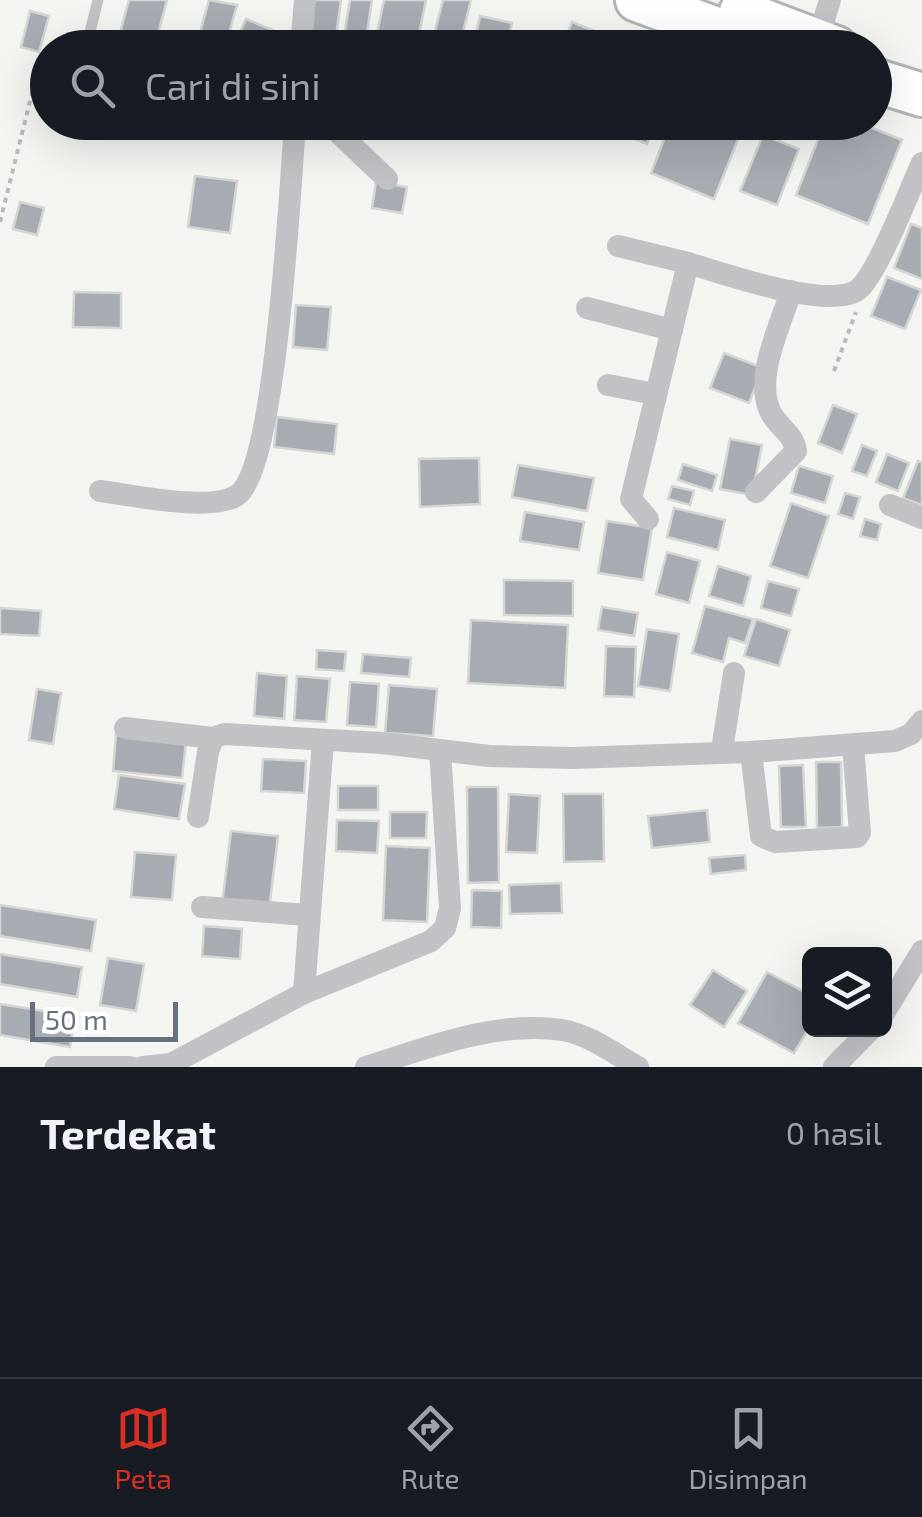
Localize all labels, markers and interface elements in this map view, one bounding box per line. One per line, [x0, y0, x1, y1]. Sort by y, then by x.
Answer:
search box [30, 30, 892, 140]
icon: search [65, 58, 120, 113]
text: Cari di sini [145, 62, 321, 108]
map controls [802, 947, 892, 1037]
button: layers [802, 947, 892, 1037]
scale bar [30, 997, 178, 1042]
text: 50 m [45, 1002, 108, 1036]
text: Terdekat [40, 1107, 216, 1157]
text: 0 hasil [786, 1113, 882, 1151]
tab: Peta [114, 1401, 172, 1495]
tab: Rute [401, 1401, 460, 1495]
tab: Disimpan [688, 1401, 808, 1495]

